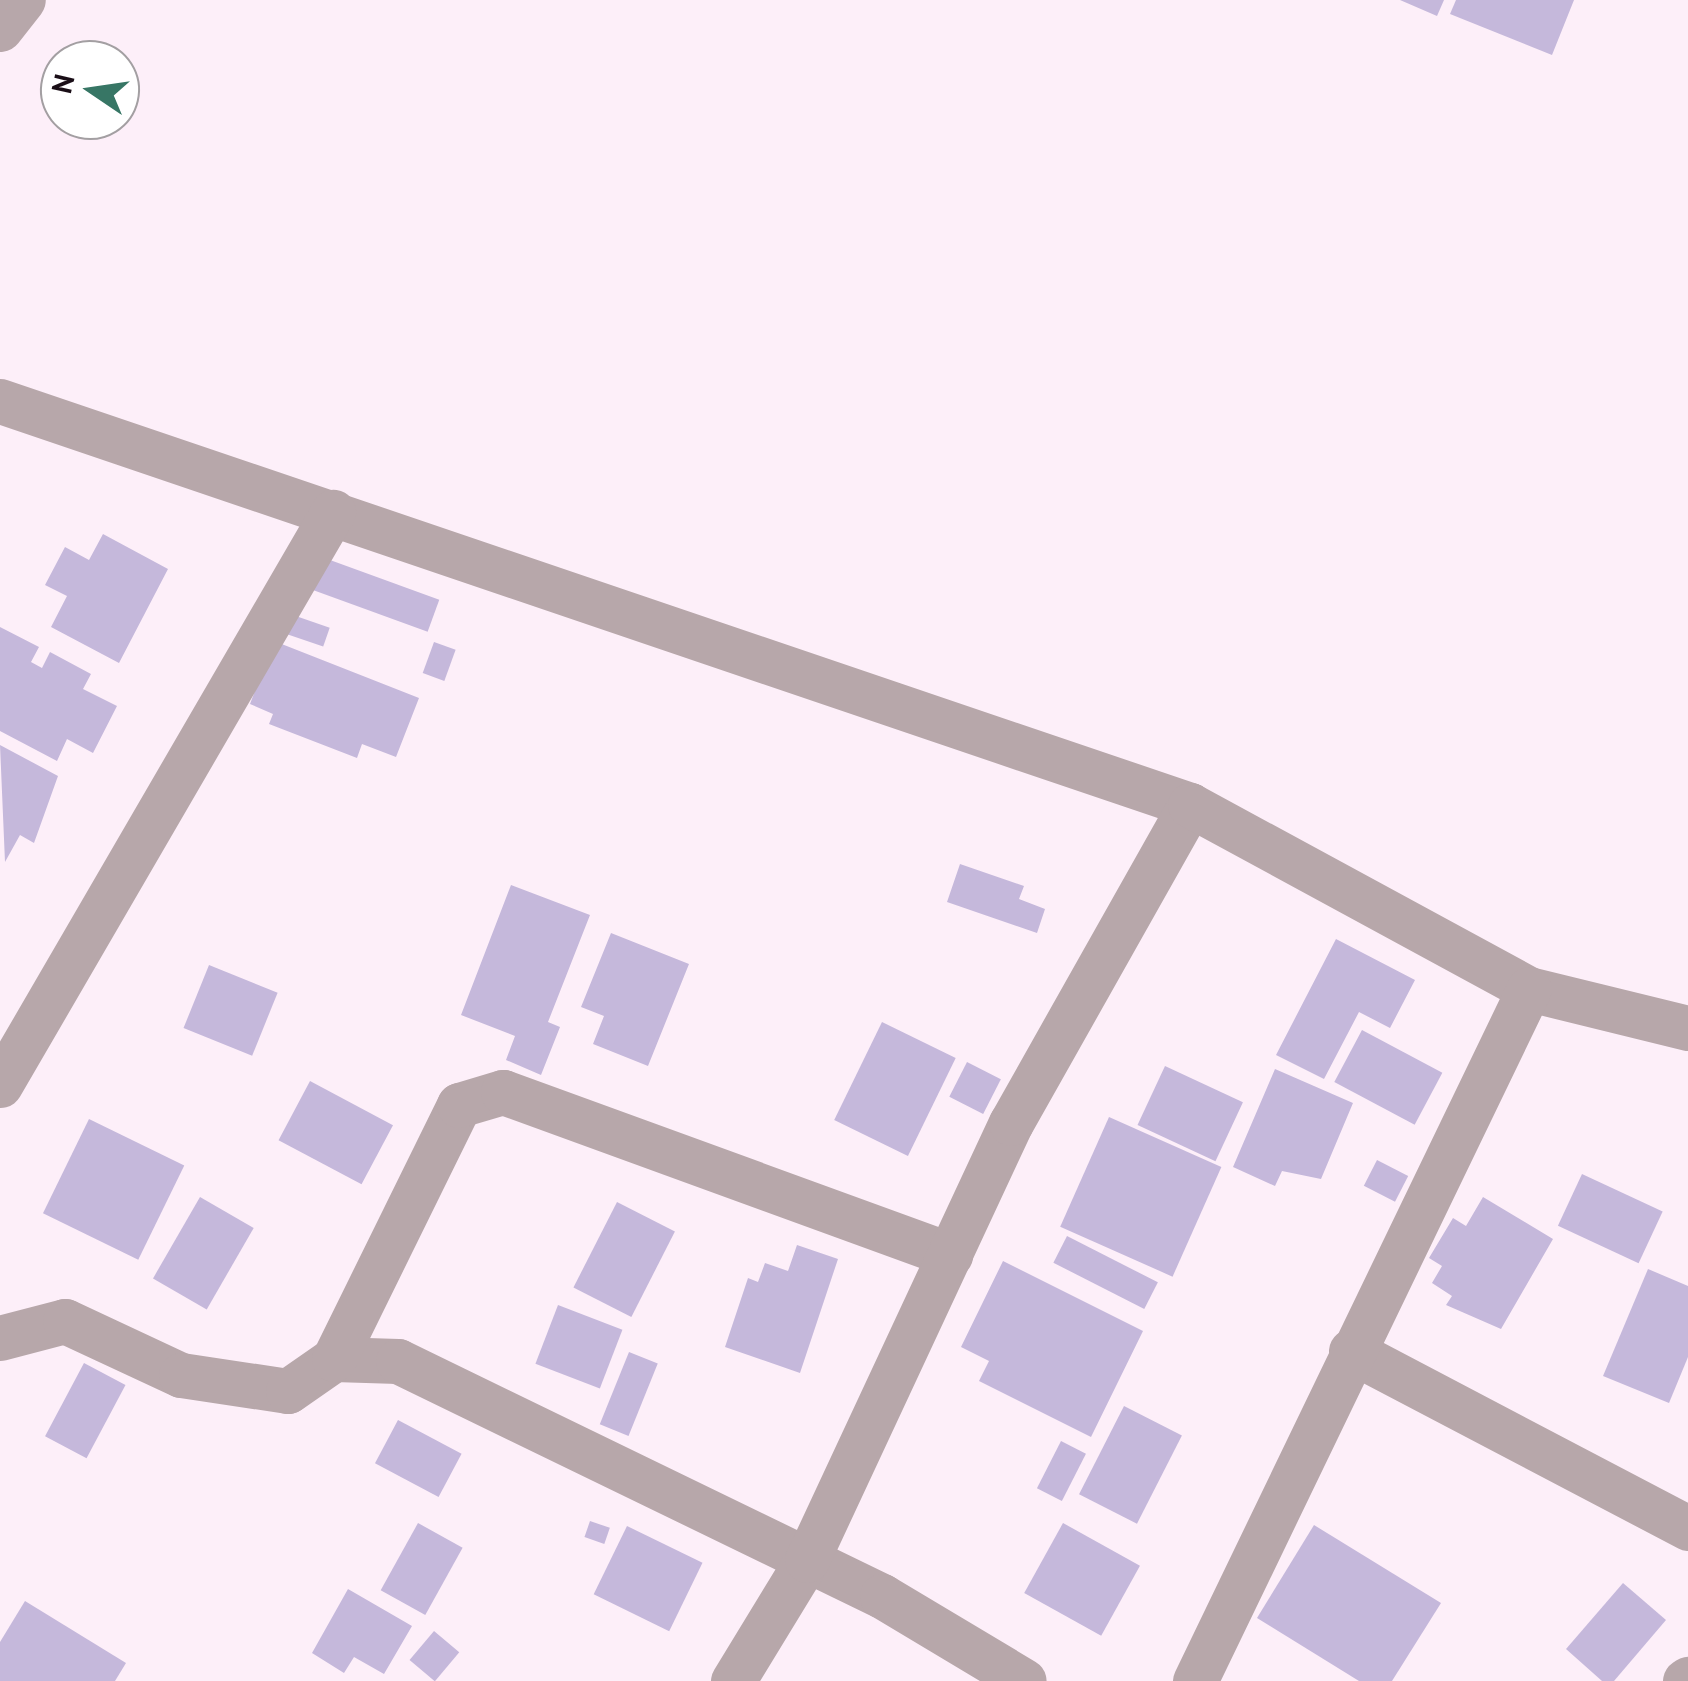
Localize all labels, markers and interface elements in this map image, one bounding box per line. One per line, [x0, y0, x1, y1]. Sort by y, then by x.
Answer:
north arrow [40, 40, 140, 140]
text: N [42, 70, 82, 97]

